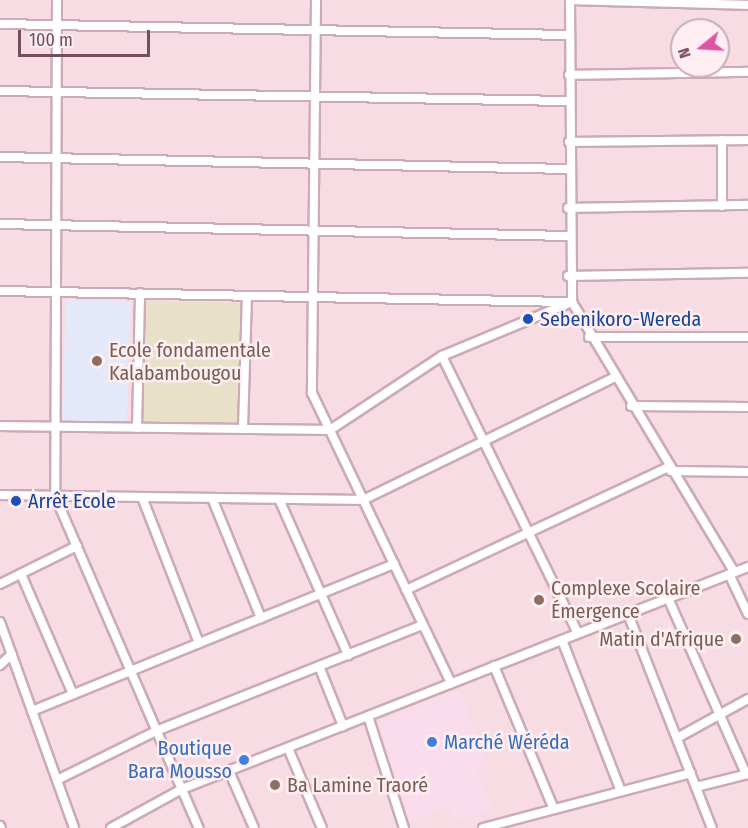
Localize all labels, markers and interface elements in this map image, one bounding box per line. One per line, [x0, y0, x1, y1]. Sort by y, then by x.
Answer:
scale bar [21, 18, 153, 56]
north arrow [670, 18, 730, 78]
text: 100 m [29, 29, 73, 51]
text: N [674, 46, 695, 61]
place label: Sebenikoro-Wereda [540, 307, 701, 331]
marker: Sebenikoro-Wereda [521, 312, 535, 326]
place label: Ecole fondamentale Kalabambougou [109, 338, 271, 385]
marker: Ecole fondamentale Kalabambougou [90, 354, 104, 368]
place label: Arrêt Ecole [28, 489, 116, 513]
marker: Arrêt Ecole [9, 494, 23, 508]
place label: Complexe Scolaire Émergence [551, 576, 700, 623]
marker: Complexe Scolaire Émergence [532, 593, 546, 607]
place label: Matin d'Afrique [599, 627, 724, 651]
marker: Matin d'Afrique [729, 632, 743, 646]
place label: Marché Wéréda [444, 730, 570, 754]
marker: Marché Wéréda [425, 735, 439, 749]
place label: Boutique Bara Mousso [128, 736, 232, 783]
marker: Boutique Bara Mousso [237, 753, 251, 767]
place label: Ba Lamine Traoré [287, 773, 428, 797]
marker: Ba Lamine Traoré [268, 778, 282, 792]

